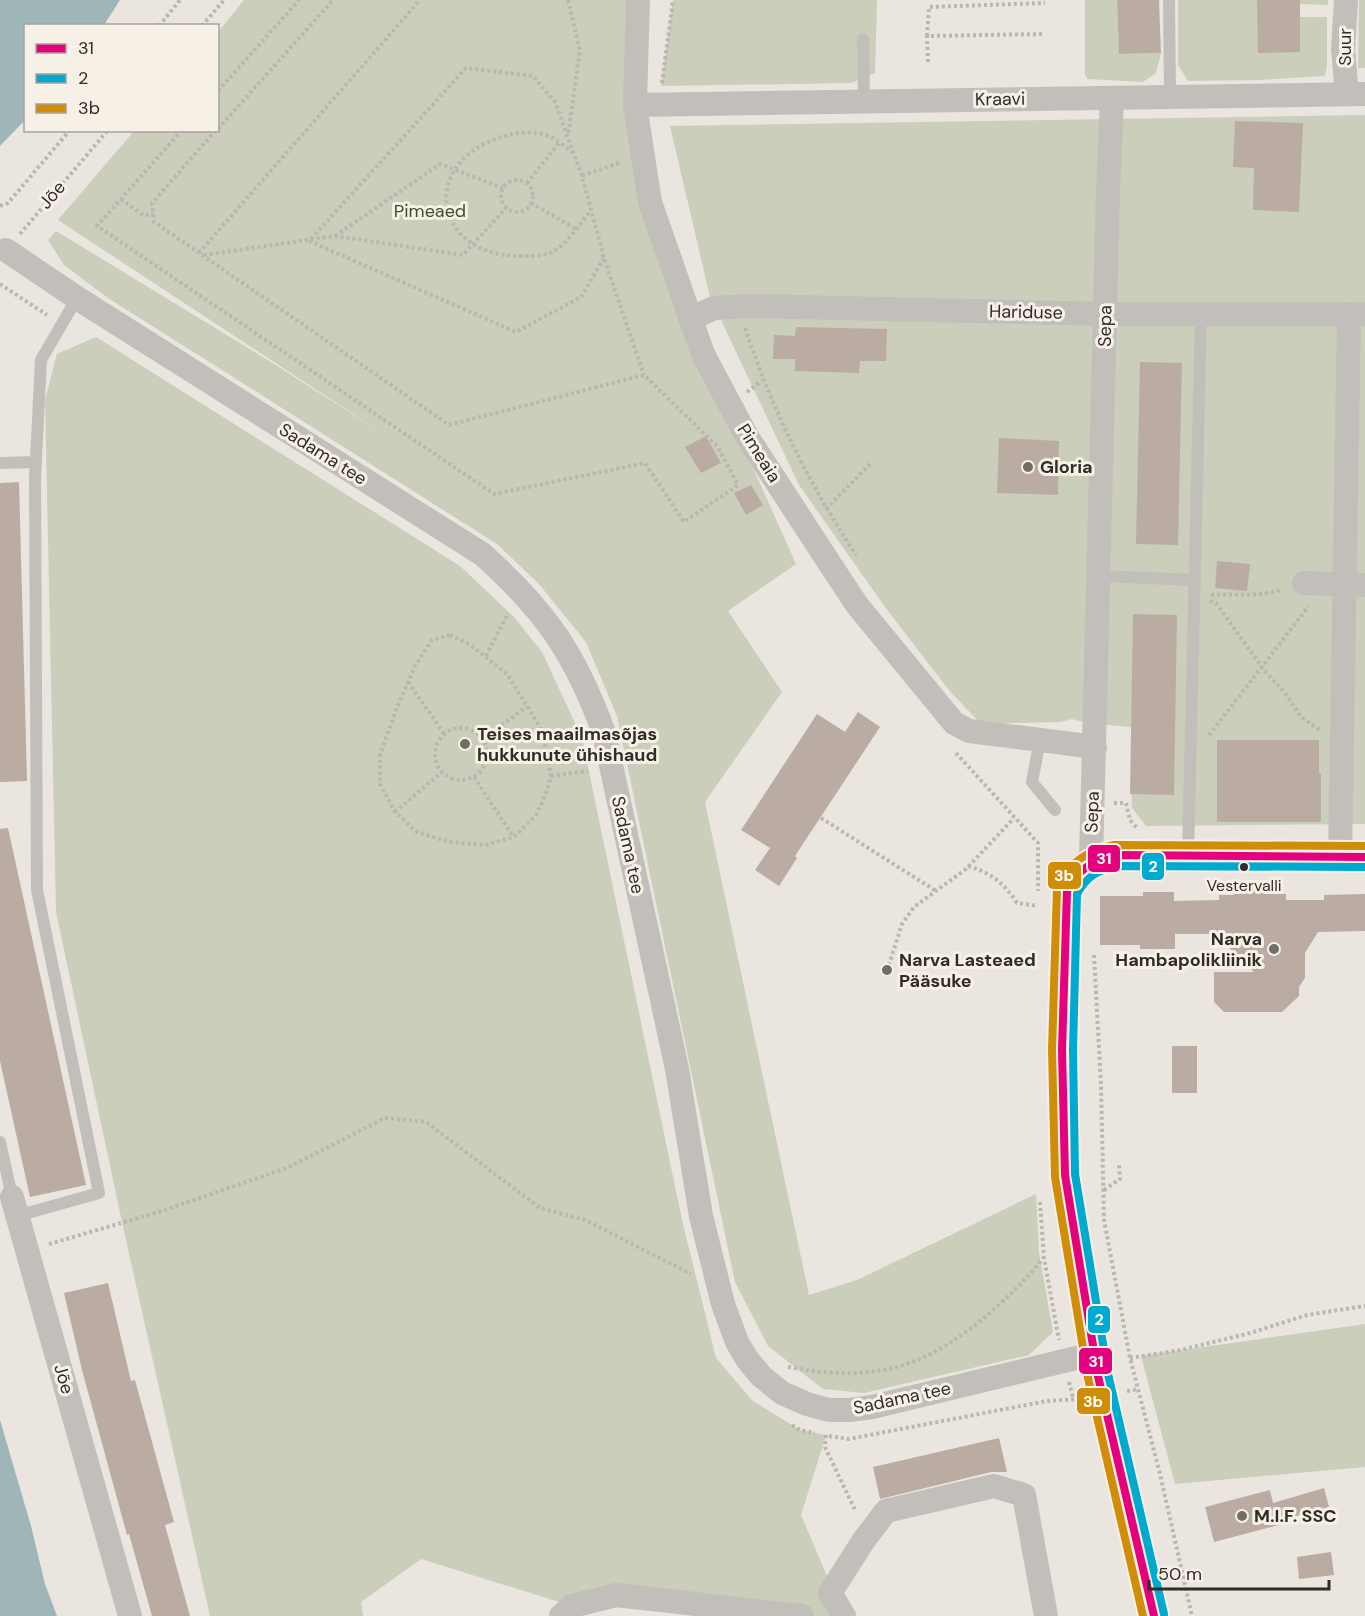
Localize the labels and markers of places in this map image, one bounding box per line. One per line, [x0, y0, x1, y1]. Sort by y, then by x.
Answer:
place label: Gloria [1040, 455, 1093, 479]
marker: Gloria [1021, 460, 1035, 474]
place label: Teises maailmasõjas hukkunute ühishaud [477, 722, 657, 767]
marker: Teises maailmasõjas hukkunute ühishaud [458, 737, 472, 751]
marker: Vestervalli [1238, 861, 1250, 873]
place label: Vestervalli [1206, 875, 1282, 896]
place label: Narva Hambapolikliinik [1115, 927, 1263, 972]
marker: Narva Hambapolikliinik [1267, 942, 1281, 956]
place label: Narva Lasteaed Pääsuke [899, 948, 1036, 993]
marker: Narva Lasteaed Pääsuke [880, 963, 894, 977]
place label: M.I.F. SSC [1254, 1504, 1337, 1528]
marker: M.I.F. SSC [1235, 1509, 1249, 1523]

